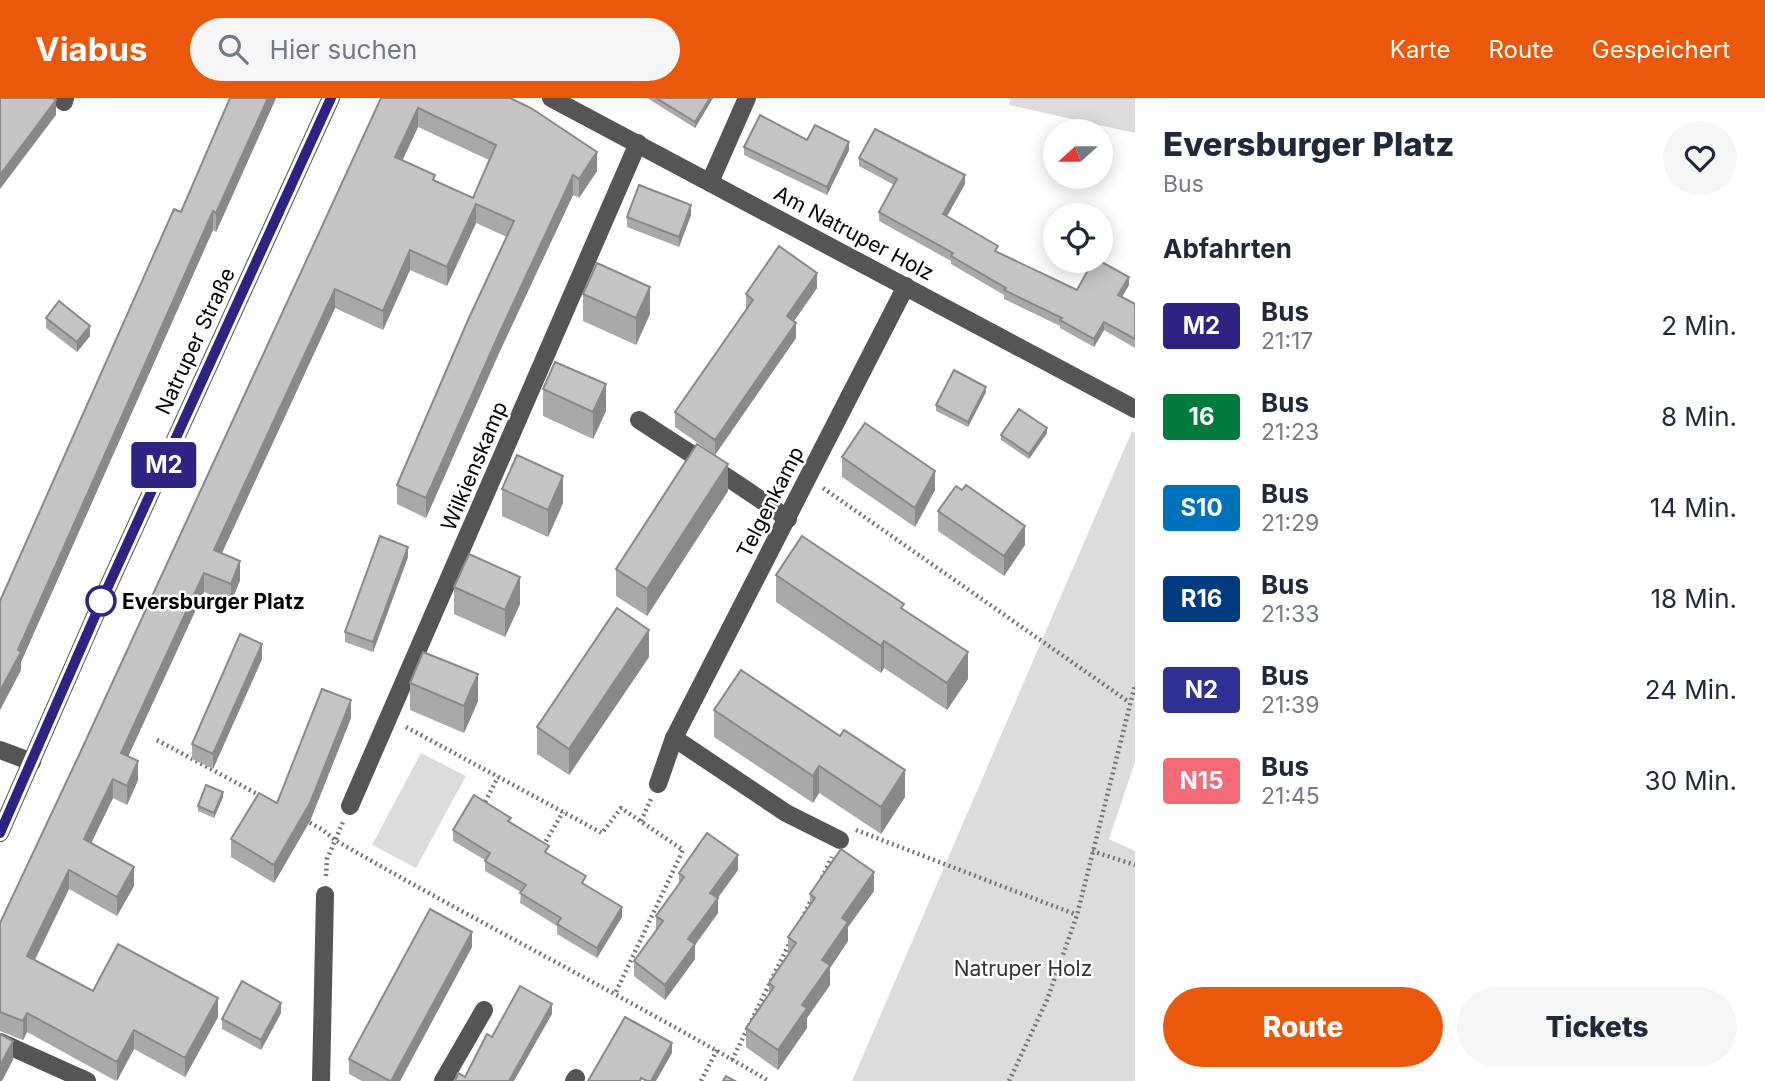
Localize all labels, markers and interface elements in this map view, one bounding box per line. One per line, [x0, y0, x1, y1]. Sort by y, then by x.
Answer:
search box [190, 18, 680, 81]
text: Viabus [35, 29, 148, 69]
icon: search [214, 30, 252, 68]
text: Hier suchen [270, 34, 417, 65]
text: Karte [1390, 35, 1450, 64]
text: Route [1488, 35, 1554, 64]
text: Gespeichert [1592, 35, 1730, 64]
north arrow [1043, 119, 1113, 189]
map controls [1043, 119, 1113, 273]
button: heart [1663, 121, 1737, 195]
text: Eversburger Platz [1163, 124, 1454, 164]
text: Bus [1163, 170, 1204, 198]
street label: Am Natruper Holz [770, 180, 938, 286]
button: locate [1043, 203, 1113, 273]
text: Abfahrten [1163, 233, 1292, 264]
street label: Natruper Straße [150, 264, 240, 418]
text: Bus [1261, 296, 1309, 327]
text: 2 Min. [1661, 310, 1737, 341]
text: M2 [1183, 311, 1220, 340]
text: 21:17 [1261, 327, 1313, 355]
text: Bus [1261, 387, 1309, 418]
street label: Wilkienskamp [436, 398, 512, 534]
text: 8 Min. [1661, 401, 1737, 432]
text: 16 [1189, 402, 1214, 431]
text: 21:23 [1261, 418, 1319, 446]
line badge: M2 [132, 442, 196, 488]
street label: Telgenkamp [731, 442, 809, 562]
text: M2 [145, 450, 183, 479]
text: Bus [1261, 478, 1309, 509]
text: 14 Min. [1650, 492, 1737, 523]
text: S10 [1180, 493, 1223, 522]
text: 21:29 [1261, 509, 1319, 537]
text: Bus [1261, 569, 1309, 600]
text: 18 Min. [1650, 583, 1737, 614]
text: R16 [1181, 584, 1222, 613]
marker: Eversburger Platz [86, 586, 116, 616]
place label: Eversburger Platz [122, 589, 305, 614]
text: 21:33 [1261, 600, 1319, 628]
text: Bus [1261, 660, 1309, 691]
text: 24 Min. [1645, 674, 1737, 705]
text: N2 [1185, 675, 1218, 704]
text: 21:39 [1261, 691, 1319, 719]
text: Bus [1261, 751, 1309, 782]
text: 30 Min. [1645, 765, 1737, 796]
text: N15 [1180, 766, 1223, 795]
text: 21:45 [1261, 782, 1320, 810]
park label: Natruper Holz [954, 956, 1092, 981]
button: Route [1163, 987, 1443, 1067]
button: Tickets [1457, 987, 1737, 1067]

